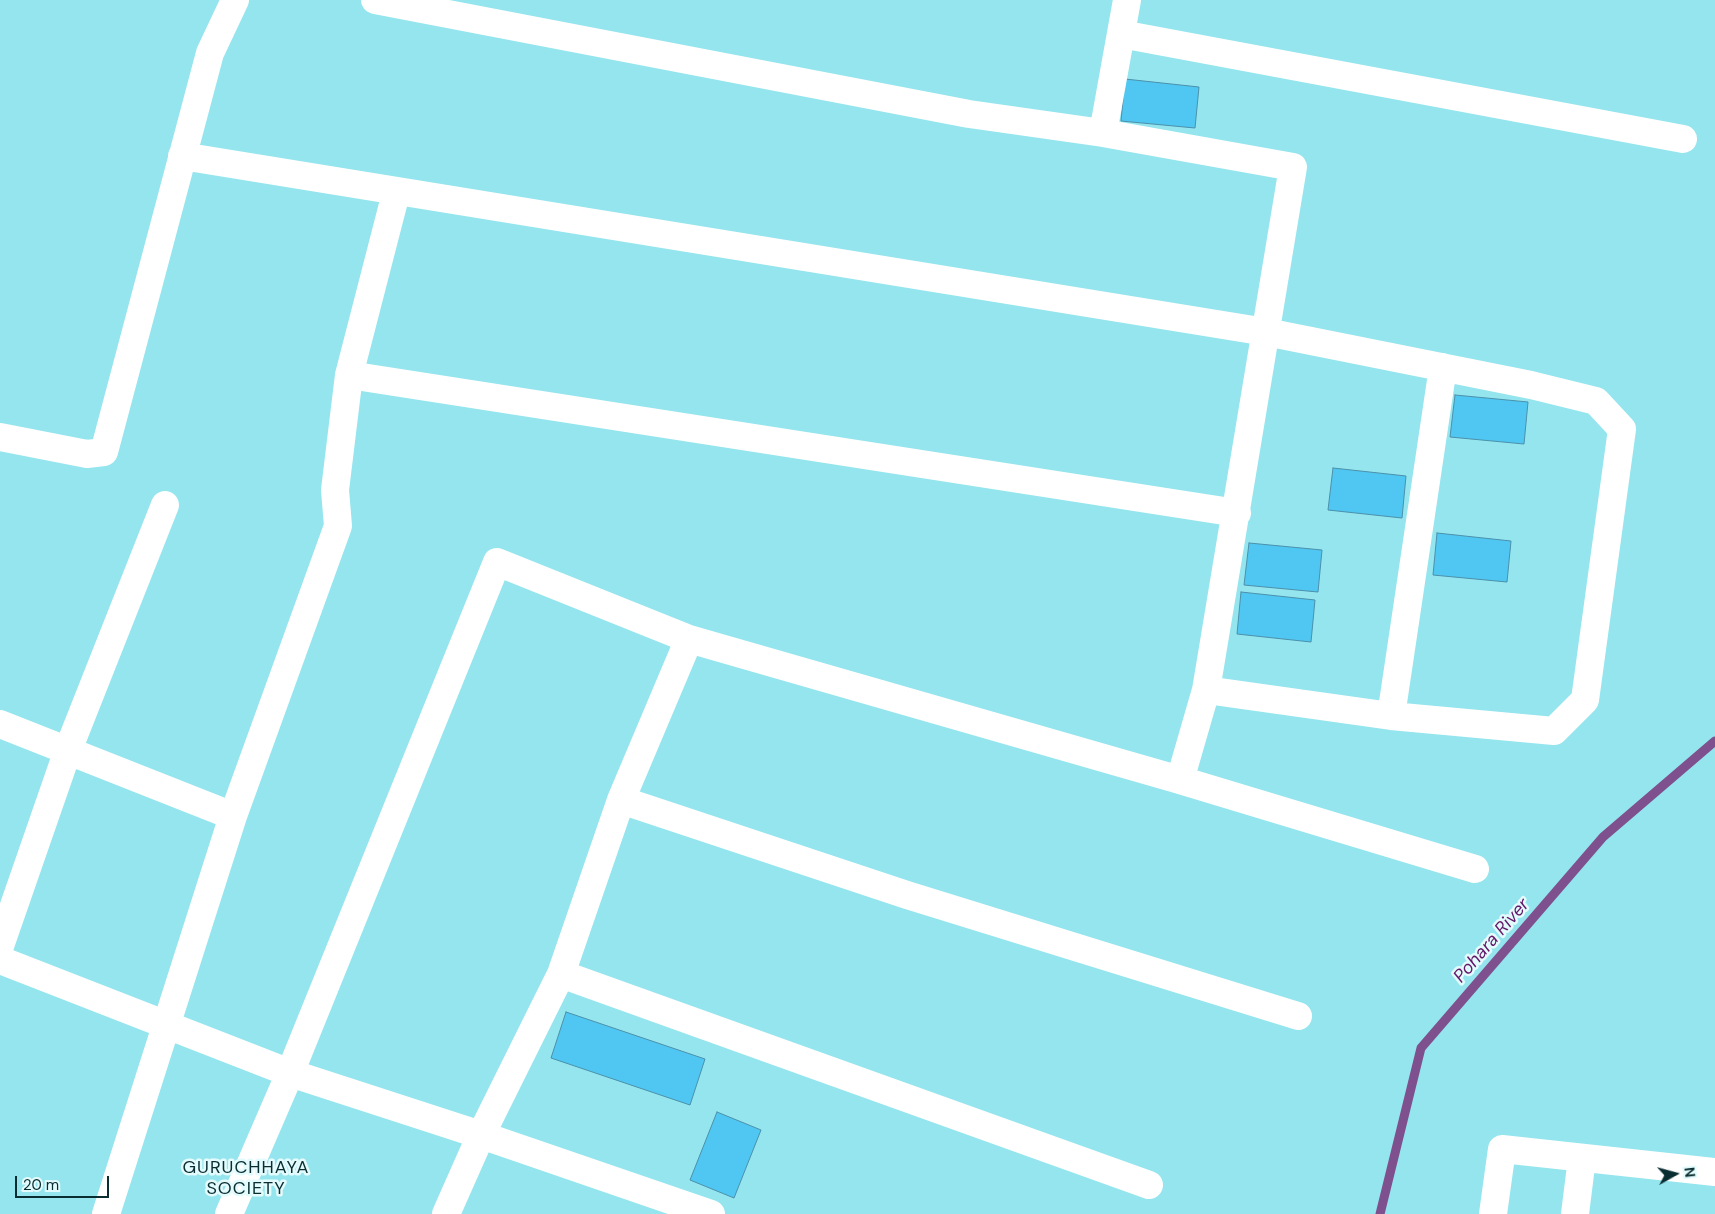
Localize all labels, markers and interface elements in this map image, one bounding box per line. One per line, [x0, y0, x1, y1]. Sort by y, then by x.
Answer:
water label: Pohara River [1450, 895, 1534, 987]
north arrow [1650, 1149, 1700, 1199]
district label: GURUCHHAYA SOCIETY [181, 1157, 311, 1200]
scale bar [18, 1166, 111, 1198]
text: N [1680, 1166, 1699, 1178]
text: 20 m [23, 1175, 59, 1195]

